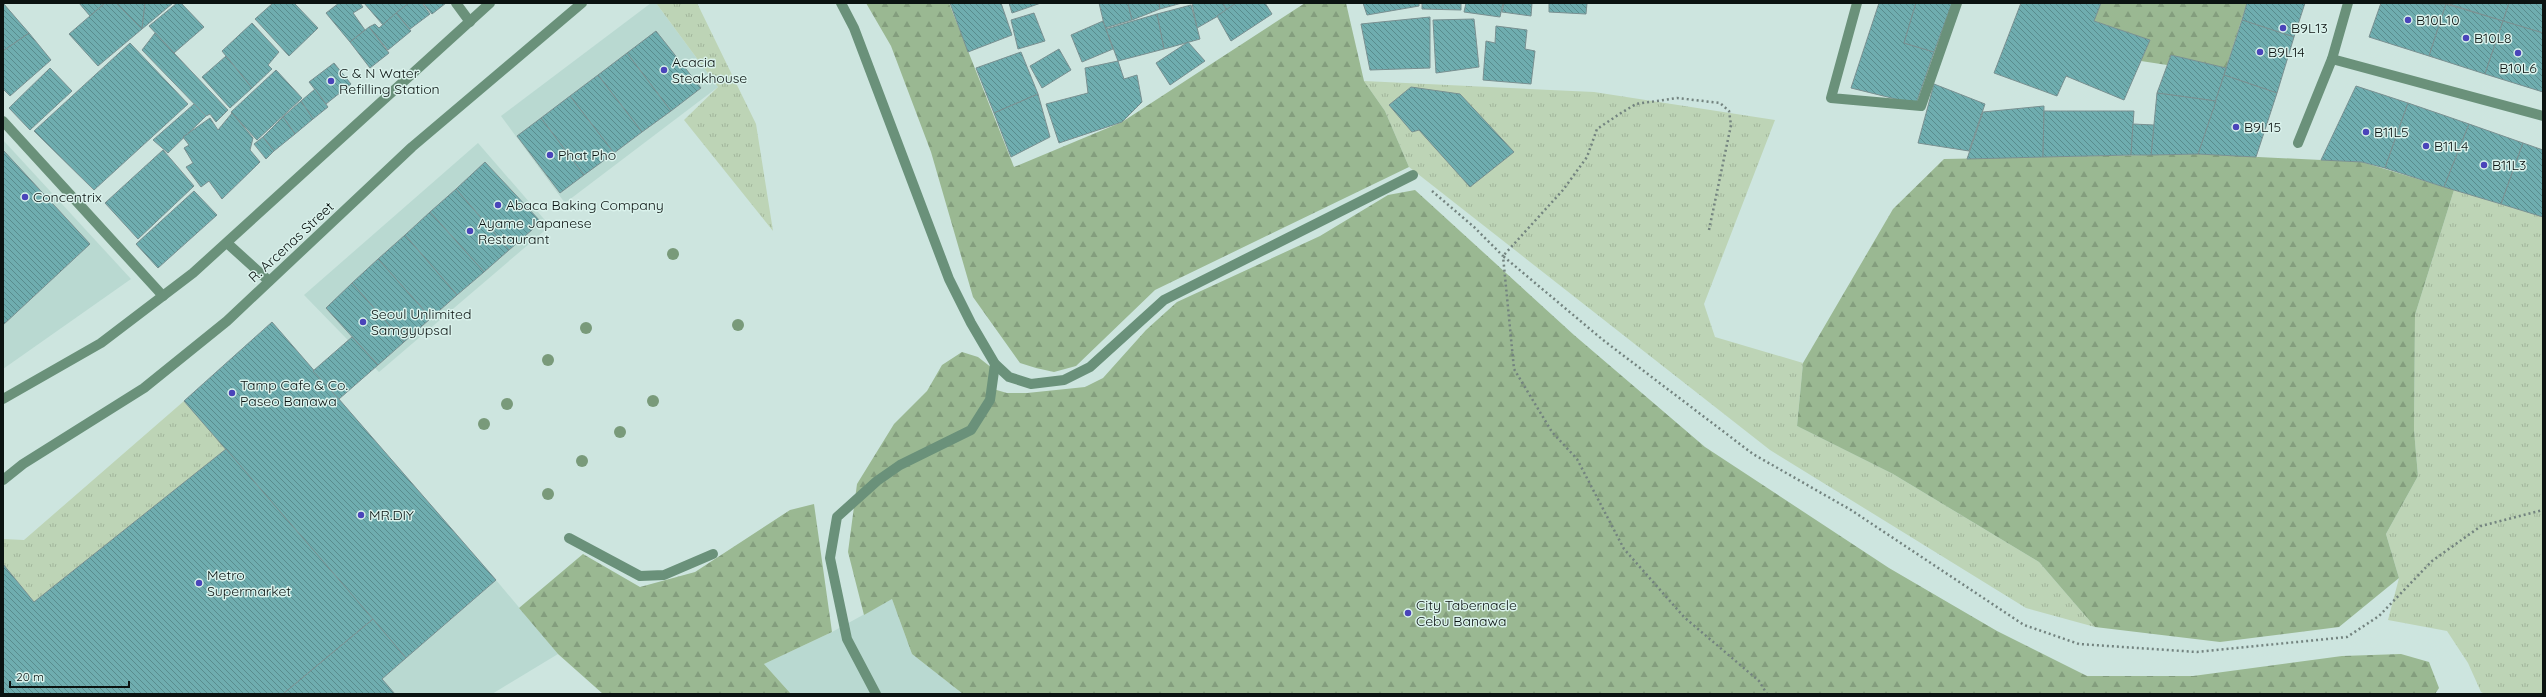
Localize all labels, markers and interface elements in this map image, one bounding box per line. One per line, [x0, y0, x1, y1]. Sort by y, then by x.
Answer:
place label: B10L10 [2416, 11, 2460, 29]
marker: B10L10 [2403, 15, 2413, 25]
place label: B9L13 [2291, 19, 2328, 37]
marker: B9L13 [2278, 23, 2288, 33]
place label: B10L8 [2474, 29, 2512, 47]
marker: B10L8 [2461, 33, 2471, 43]
place label: B9L14 [2268, 43, 2305, 61]
marker: B9L14 [2255, 47, 2265, 57]
marker: B10L6 [2513, 48, 2523, 58]
place label: Acacia Steakhouse [672, 53, 747, 87]
place label: B10L6 [2499, 59, 2537, 77]
place label: C & N Water Refilling Station [339, 64, 440, 98]
marker: Acacia Steakhouse [659, 65, 669, 75]
marker: C & N Water Refilling Station [326, 76, 336, 86]
place label: B9L15 [2244, 118, 2281, 136]
marker: B9L15 [2231, 122, 2241, 132]
place label: B11L5 [2374, 123, 2409, 141]
marker: B11L5 [2361, 127, 2371, 137]
place label: B11L4 [2434, 137, 2468, 155]
marker: B11L4 [2421, 141, 2431, 151]
place label: Phat Pho [558, 146, 616, 164]
marker: Phat Pho [545, 150, 555, 160]
place label: B11L3 [2492, 156, 2526, 174]
marker: B11L3 [2479, 160, 2489, 170]
place label: Concentrix [33, 188, 102, 206]
marker: Concentrix [20, 192, 30, 202]
place label: Abaca Baking Company [506, 196, 664, 214]
street label: R. Arcenas Street [245, 198, 338, 286]
marker: Abaca Baking Company [493, 200, 503, 210]
place label: Ayame Japanese Restaurant [478, 214, 592, 248]
marker: Ayame Japanese Restaurant [465, 226, 475, 236]
place label: Seoul Unlimited Samgyupsal [371, 305, 471, 339]
marker: Seoul Unlimited Samgyupsal [358, 317, 368, 327]
place label: Tamp Cafe & Co. Paseo Banawa [240, 376, 348, 410]
marker: Tamp Cafe & Co. Paseo Banawa [227, 388, 237, 398]
place label: MR.DIY [369, 506, 414, 524]
marker: MR.DIY [356, 510, 366, 520]
place label: Metro Supermarket [207, 566, 291, 600]
marker: Metro Supermarket [194, 578, 204, 588]
place label: City Tabernacle Cebu Banawa [1416, 596, 1517, 630]
marker: City Tabernacle Cebu Banawa [1403, 608, 1413, 618]
scale bar [10, 663, 129, 689]
text: 20 m [16, 669, 44, 684]

